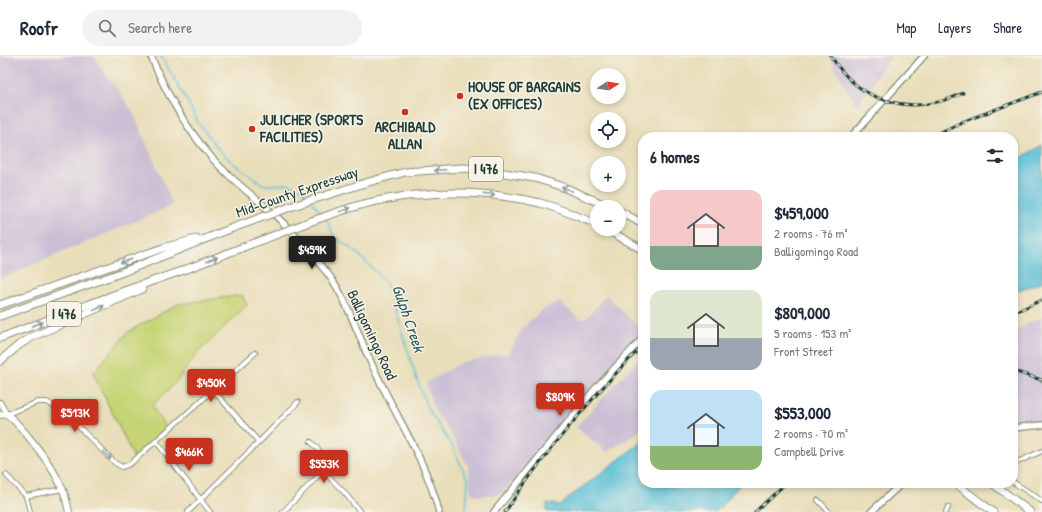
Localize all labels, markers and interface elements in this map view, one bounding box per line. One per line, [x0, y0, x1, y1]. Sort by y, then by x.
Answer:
search box [82, 10, 362, 46]
text: Roofr [20, 15, 58, 41]
icon: search [96, 17, 118, 39]
text: Search here [128, 17, 192, 38]
text: Map [896, 18, 916, 37]
text: Layers [938, 18, 971, 37]
text: Share [993, 18, 1022, 37]
north arrow [590, 68, 626, 104]
map controls [590, 68, 626, 236]
place label: HOUSE OF BARGAINS (EX OFFICES) [468, 76, 581, 114]
marker: HOUSE OF BARGAINS (EX OFFICES) [455, 91, 465, 101]
marker: ARCHIBALD ALLAN [400, 107, 410, 117]
place label: JULICHER (SPORTS FACILITIES) [259, 109, 363, 147]
button: locate [590, 112, 626, 148]
place label: ARCHIBALD ALLAN [375, 116, 436, 154]
marker: JULICHER (SPORTS FACILITIES) [247, 124, 257, 134]
text: 6 homes [650, 145, 700, 168]
icon: filters [984, 145, 1006, 167]
button: + [590, 156, 626, 192]
road number: I 476 [469, 157, 503, 181]
street label: Mid-County Expressway [233, 161, 361, 222]
one-way arrow [434, 166, 447, 173]
one-way arrow [562, 184, 574, 192]
one-way arrow [482, 191, 495, 199]
button: − [590, 200, 626, 236]
text: $459,000 [774, 201, 829, 224]
one-way arrow [338, 206, 351, 213]
icon: home [682, 206, 730, 254]
text: 2 rooms · 76 m² [774, 224, 847, 242]
pin: $459K [284, 236, 340, 270]
text: $459K [298, 240, 326, 258]
text: Balligomingo Road [774, 242, 858, 260]
one-way arrow [206, 255, 218, 262]
one-way arrow [119, 258, 132, 265]
water label: Gulph Creek [387, 281, 431, 356]
street label: Balligomingo Road [342, 286, 403, 383]
text: $809,000 [774, 301, 830, 324]
road number: I 476 [47, 302, 81, 326]
one-way arrow [93, 303, 105, 311]
icon: home [682, 306, 730, 354]
one-way arrow [30, 320, 42, 328]
text: 5 rooms · 153 m² [774, 324, 851, 342]
text: Front Street [774, 342, 833, 360]
pin: $450K [183, 369, 239, 403]
text: $450K [196, 373, 226, 391]
pin: $809K [532, 383, 588, 417]
text: $809K [545, 387, 575, 405]
pin: $513K [47, 399, 103, 433]
text: $553,000 [774, 401, 831, 424]
text: $513K [60, 403, 90, 421]
icon: home [682, 406, 730, 454]
text: 2 rooms · 70 m² [774, 424, 848, 442]
pin: $466K [161, 438, 217, 472]
text: $466K [175, 442, 203, 460]
text: Campbell Drive [774, 442, 844, 460]
one-way arrow [102, 450, 112, 460]
pin: $553K [296, 450, 352, 484]
text: $553K [309, 454, 339, 472]

